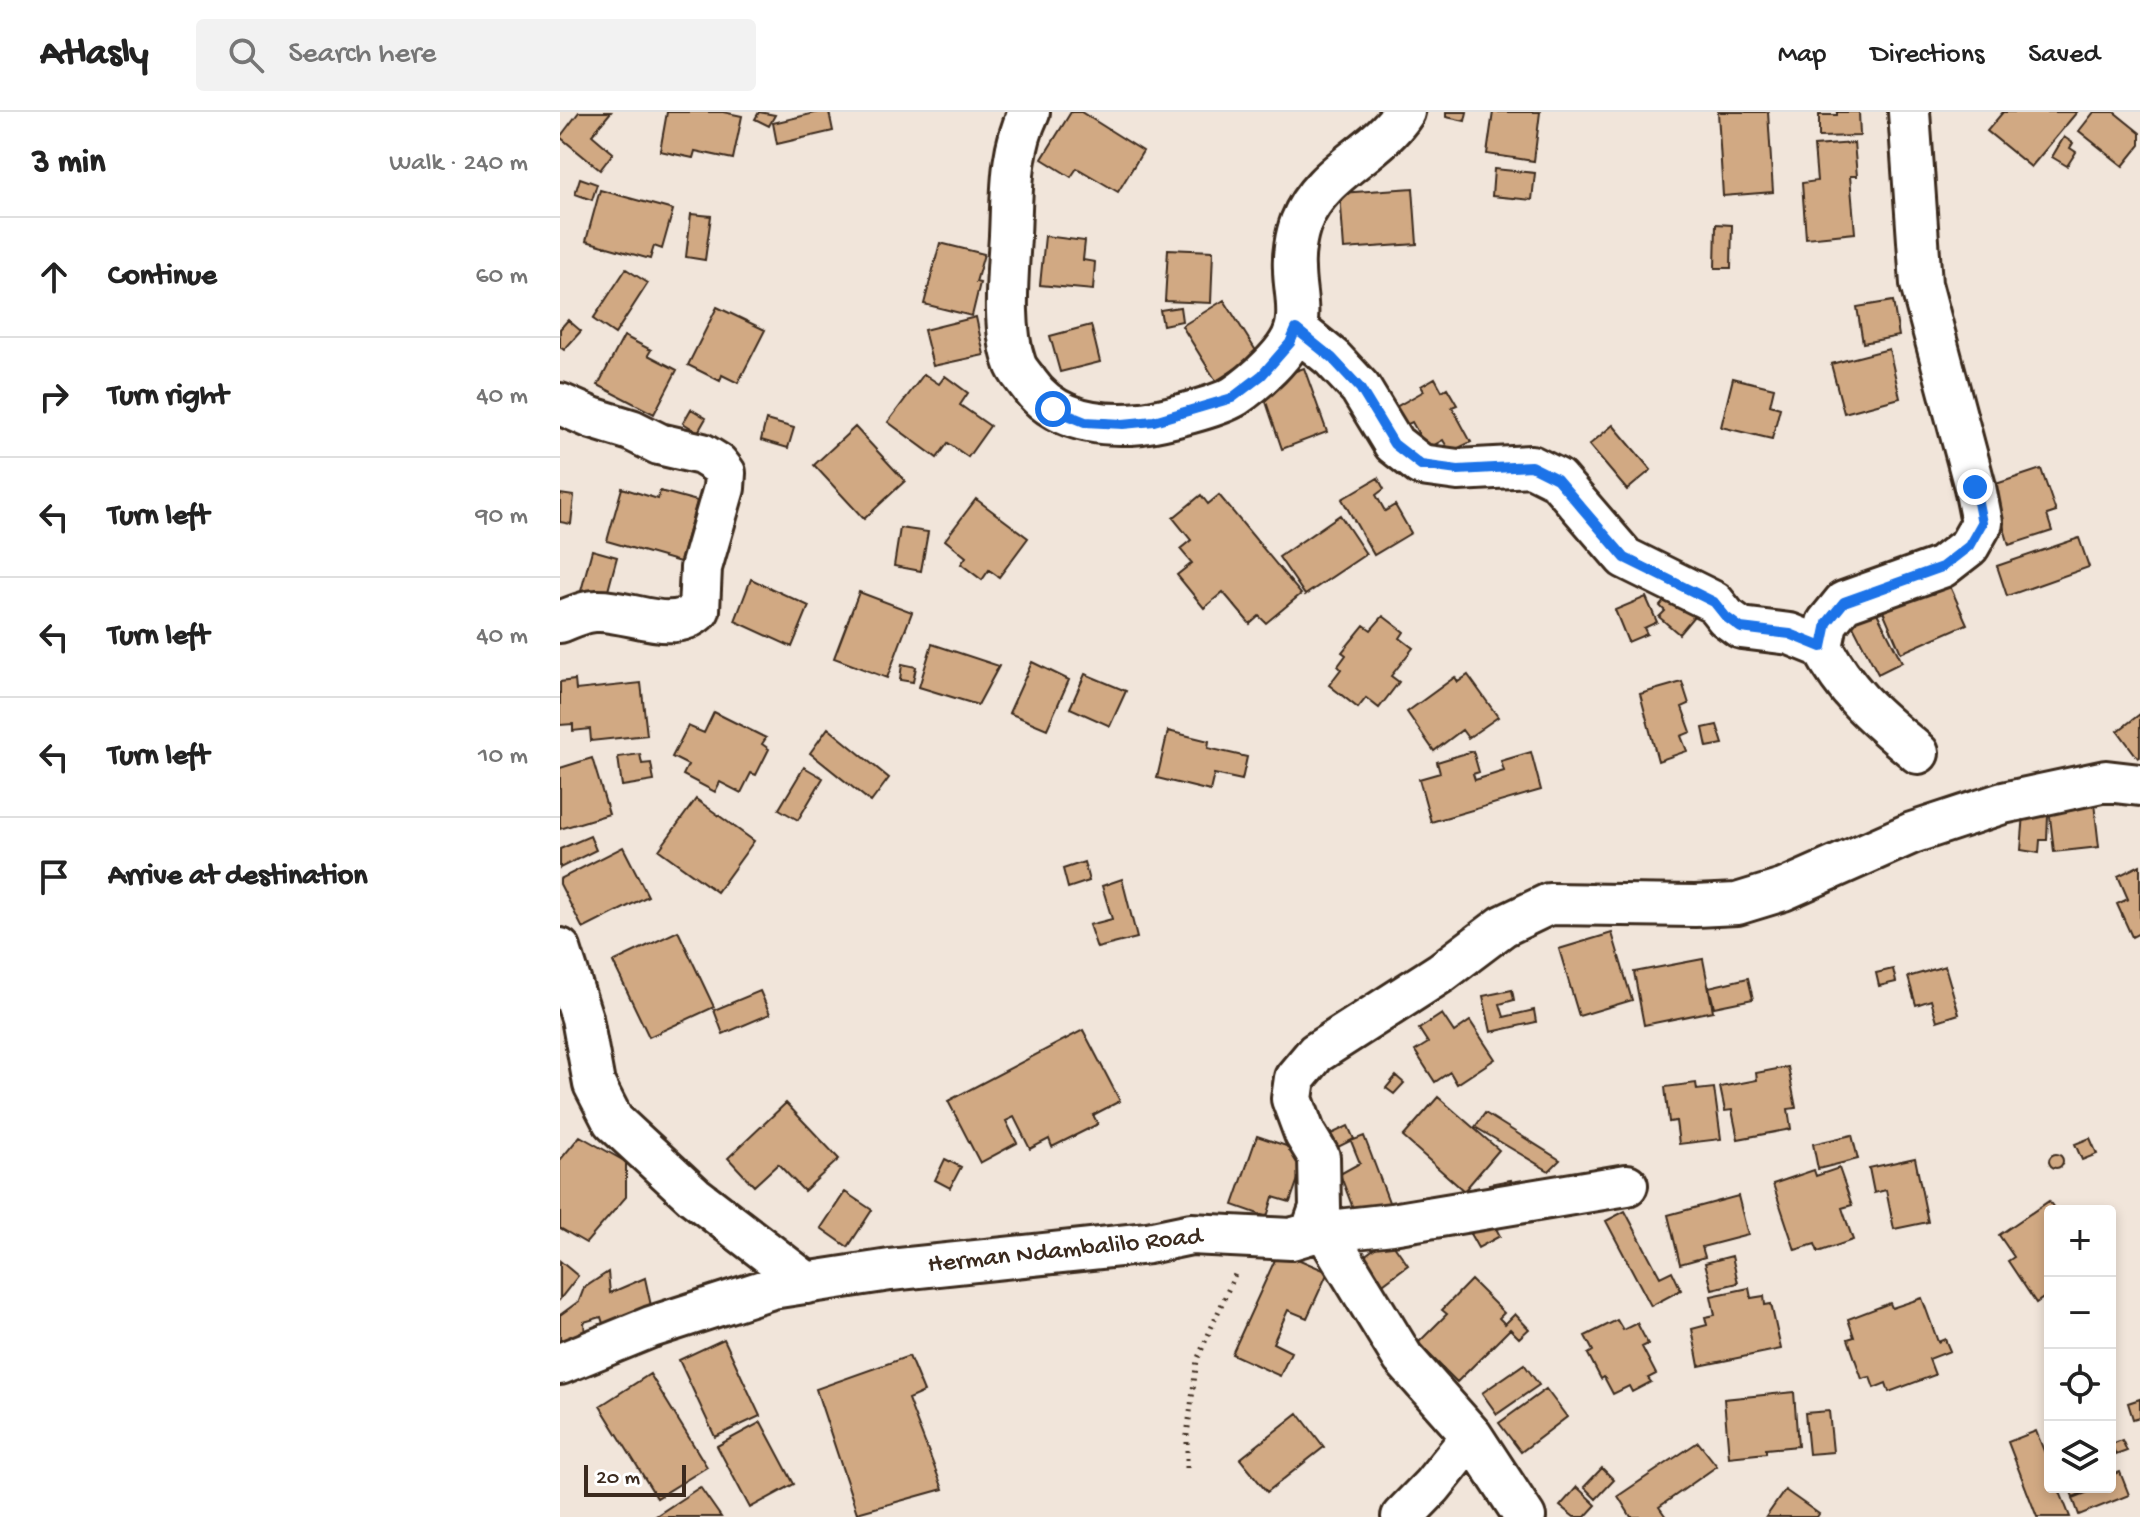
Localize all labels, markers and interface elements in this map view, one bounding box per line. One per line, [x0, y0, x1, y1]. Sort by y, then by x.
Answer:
search box [196, 19, 756, 91]
text: Atlasly [40, 33, 148, 77]
icon: search [224, 33, 268, 77]
text: Search here [288, 38, 436, 73]
text: Map [1778, 39, 1826, 72]
text: Directions [1870, 39, 1984, 72]
text: Saved [2028, 39, 2100, 72]
text: 3 min [32, 144, 105, 184]
text: Walk · 240 m [389, 149, 528, 180]
icon: ahead [32, 255, 76, 299]
text: Continue [108, 260, 217, 295]
text: 60 m [475, 262, 528, 293]
icon: right [32, 375, 76, 419]
text: Turn right [108, 380, 228, 415]
text: 40 m [476, 382, 528, 413]
route start [1035, 391, 1071, 427]
route end [1957, 469, 1993, 505]
icon: left [32, 495, 76, 539]
text: Turn left [108, 500, 209, 535]
text: 90 m [476, 502, 528, 533]
icon: left [32, 615, 76, 659]
text: Turn left [108, 620, 209, 655]
text: 40 m [476, 622, 528, 653]
icon: left [32, 735, 76, 779]
text: Turn left [108, 740, 209, 775]
text: 10 m [478, 742, 528, 773]
icon: arrive [32, 855, 76, 899]
text: Arrive at destination [108, 860, 368, 895]
map controls [2044, 1205, 2116, 1493]
button: + [2044, 1205, 2116, 1277]
street label: Herman Ndambalilo Road [926, 1222, 1205, 1282]
button: − [2044, 1277, 2116, 1349]
button: locate [2044, 1349, 2116, 1421]
button: layers [2044, 1421, 2116, 1493]
scale bar [584, 1461, 686, 1497]
text: 20 m [596, 1466, 640, 1492]

